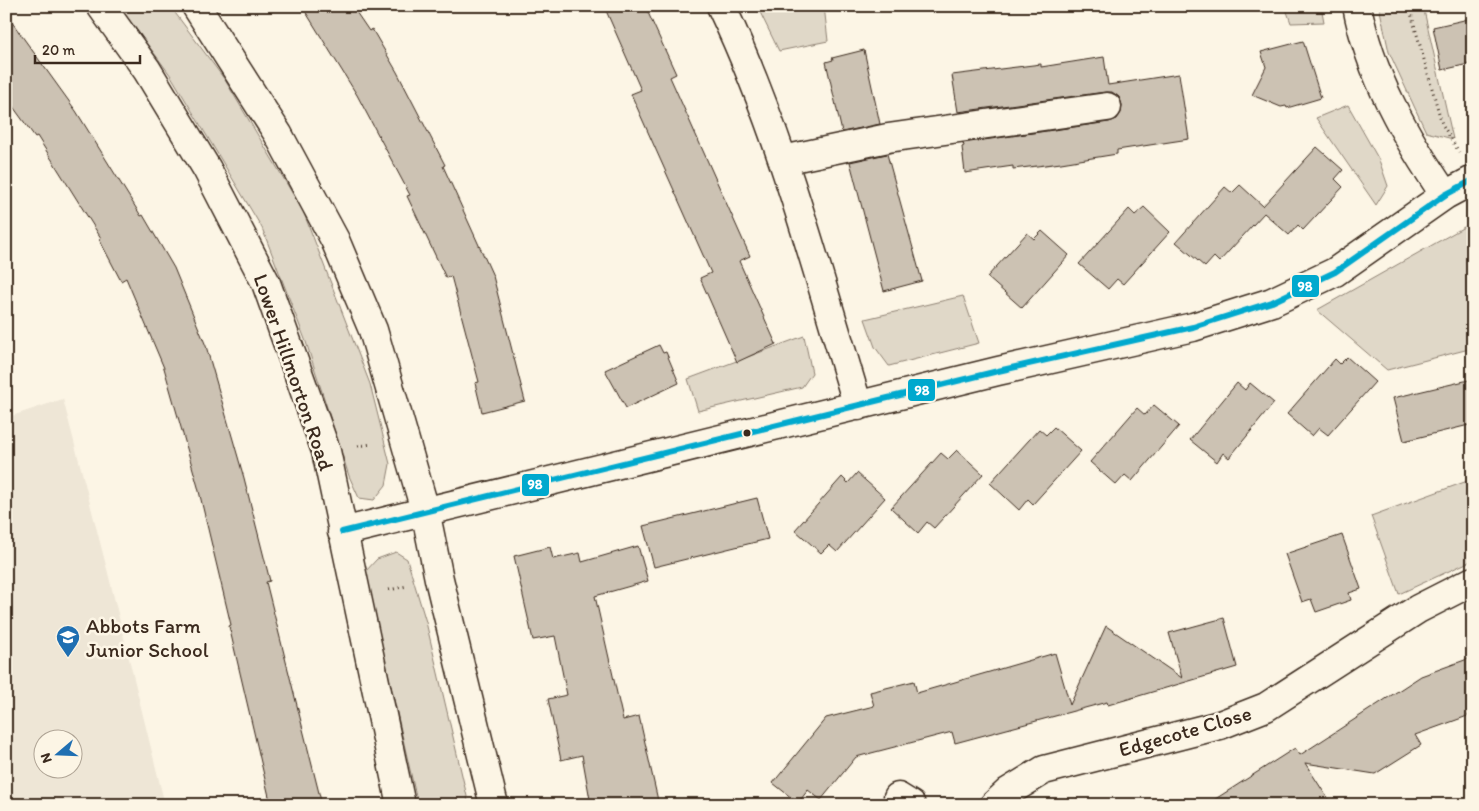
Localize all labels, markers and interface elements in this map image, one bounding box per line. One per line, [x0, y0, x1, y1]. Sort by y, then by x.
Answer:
scale bar [35, 32, 140, 64]
text: 20 m [42, 41, 76, 59]
street label: Lower Hillmorton Road [249, 270, 340, 474]
line badge: 98 [1291, 274, 1320, 298]
text: 98 [1298, 278, 1313, 295]
line badge: 98 [907, 378, 936, 402]
text: 98 [915, 382, 930, 399]
unlabelled marker [742, 428, 752, 438]
line badge: 98 [521, 473, 550, 497]
text: 98 [528, 476, 543, 493]
place label: Abbots Farm Junior School [86, 613, 209, 662]
school or university icon: Abbots Farm Junior School [55, 624, 81, 658]
street label: Edgecote Close [1116, 700, 1254, 762]
north arrow [32, 728, 82, 778]
text: N [37, 751, 56, 765]

